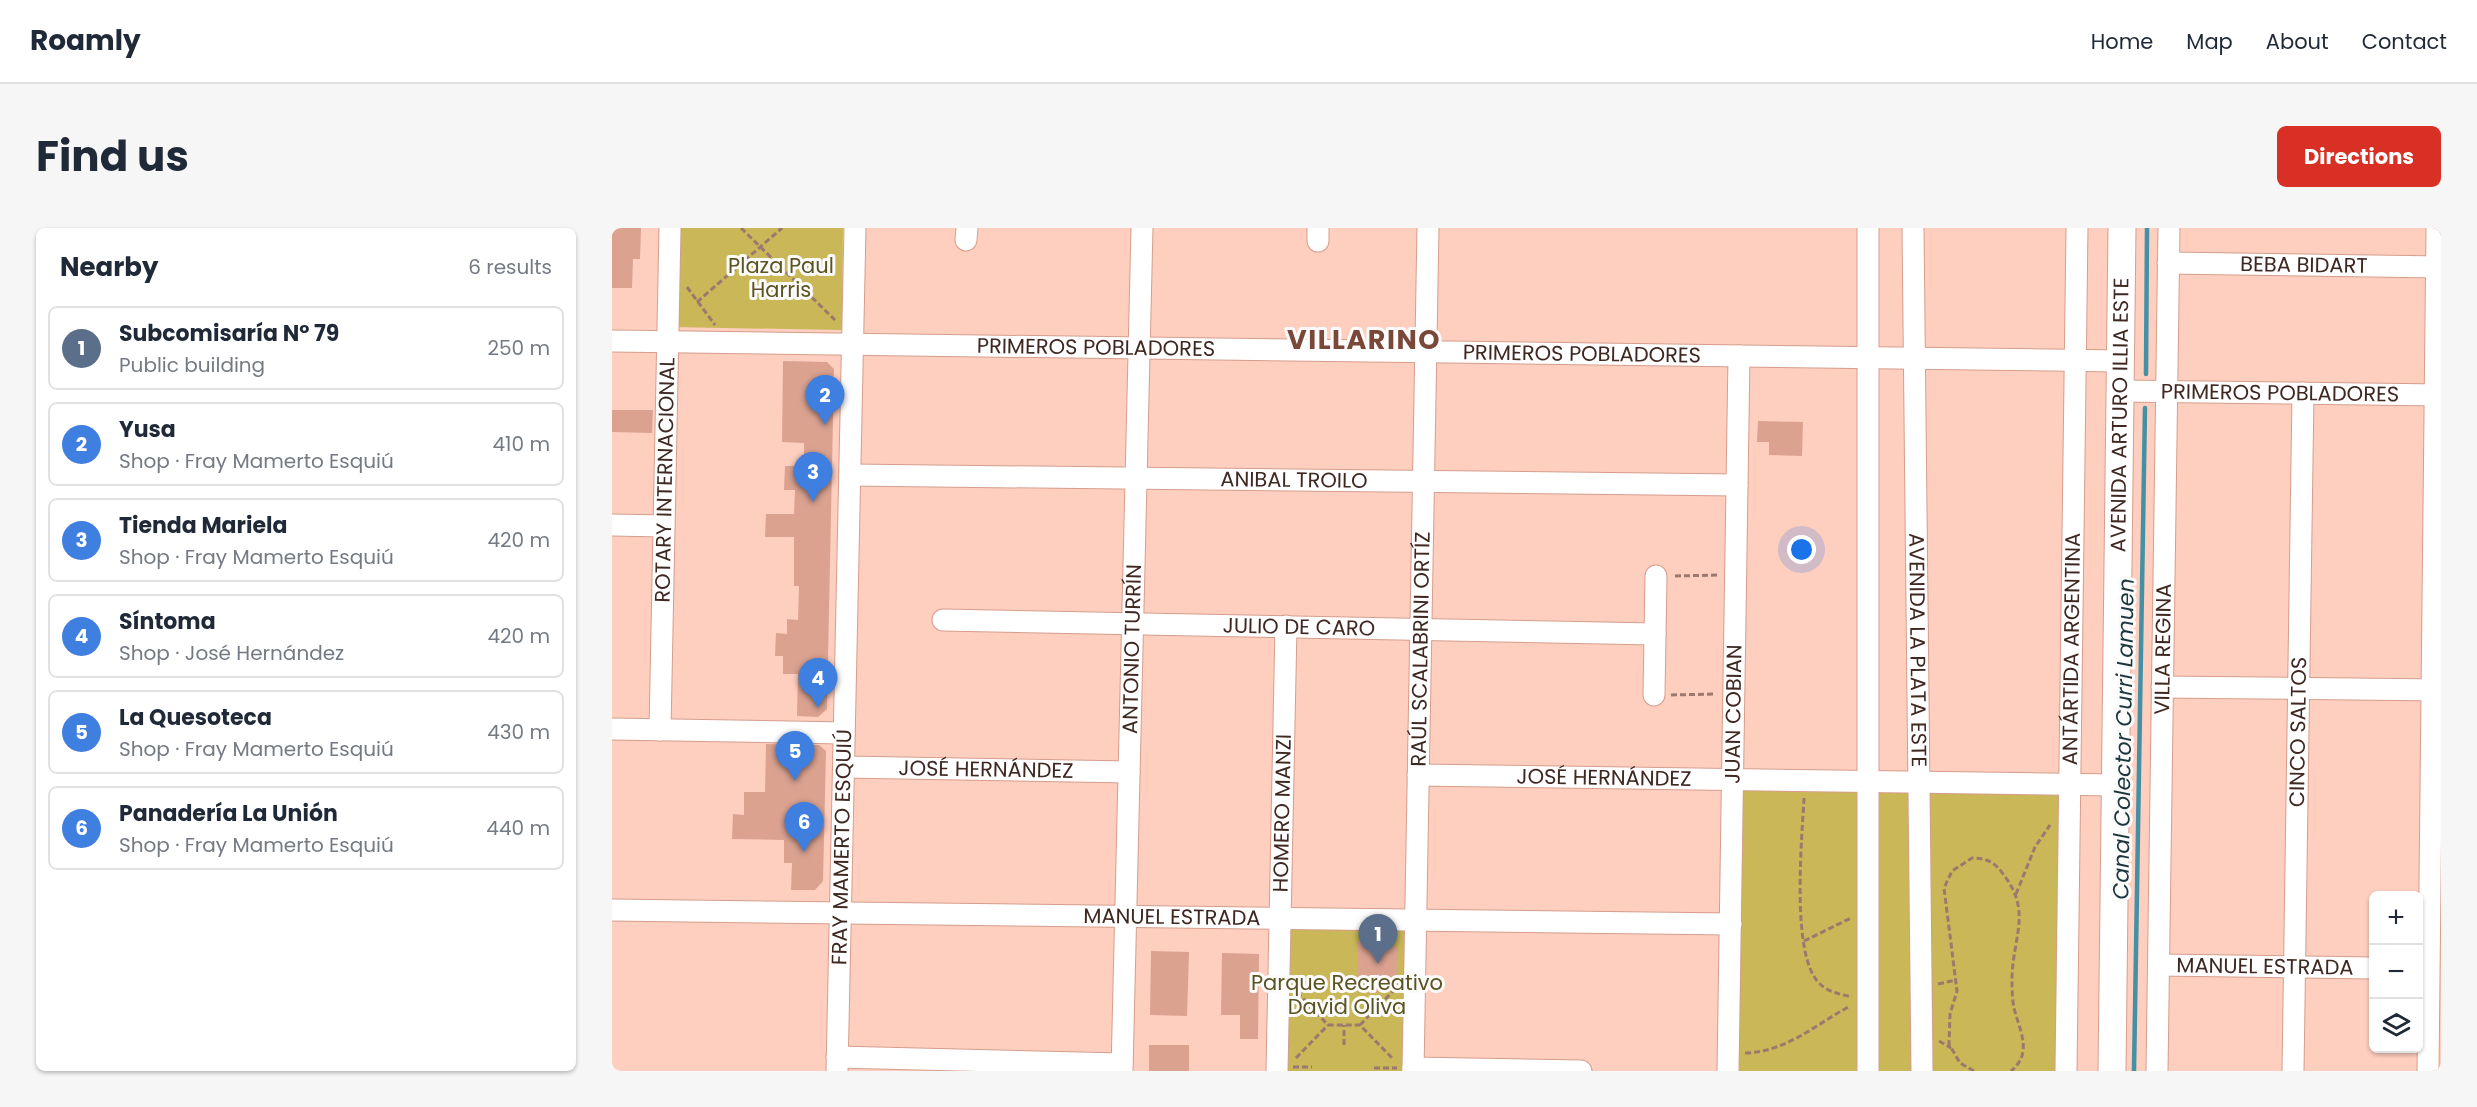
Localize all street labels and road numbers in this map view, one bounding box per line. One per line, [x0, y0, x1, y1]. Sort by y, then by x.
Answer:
street label: BEBA BIDART [2240, 249, 2368, 280]
street label: AVENIDA ARTURO ILLIA ESTE [2103, 278, 2135, 553]
street label: PRIMEROS POBLADORES [977, 331, 1215, 363]
street label: PRIMEROS POBLADORES [1463, 337, 1701, 369]
street label: ROTARY INTERNACIONAL [648, 357, 681, 603]
street label: PRIMEROS POBLADORES [2161, 377, 2399, 408]
street label: ANIBAL TROILO [1220, 464, 1368, 495]
street label: RAÚL SCALABRINI ORTÍZ [1403, 531, 1437, 767]
street label: ANTÁRTIDA ARGENTINA [2055, 532, 2087, 766]
street label: AVENIDA LA PLATA ESTE [1902, 533, 1934, 767]
street label: ANTONIO TURRÍN [1115, 564, 1148, 734]
street label: VILLA REGINA [2147, 583, 2178, 715]
street label: JULIO DE CARO [1222, 611, 1376, 642]
street label: JUAN COBIAN [1717, 644, 1749, 784]
street label: CINCO SALTOS [2282, 657, 2313, 807]
street label: FRAY MAMERTO ESQUIÚ [824, 729, 858, 965]
street label: HOMERO MANZI [1266, 734, 1298, 893]
street label: JOSÉ HERNÁNDEZ [898, 753, 1074, 785]
street label: JOSÉ HERNÁNDEZ [1516, 761, 1692, 793]
street label: MANUEL ESTRADA [1083, 901, 1261, 932]
street label: MANUEL ESTRADA [2176, 950, 2354, 982]

